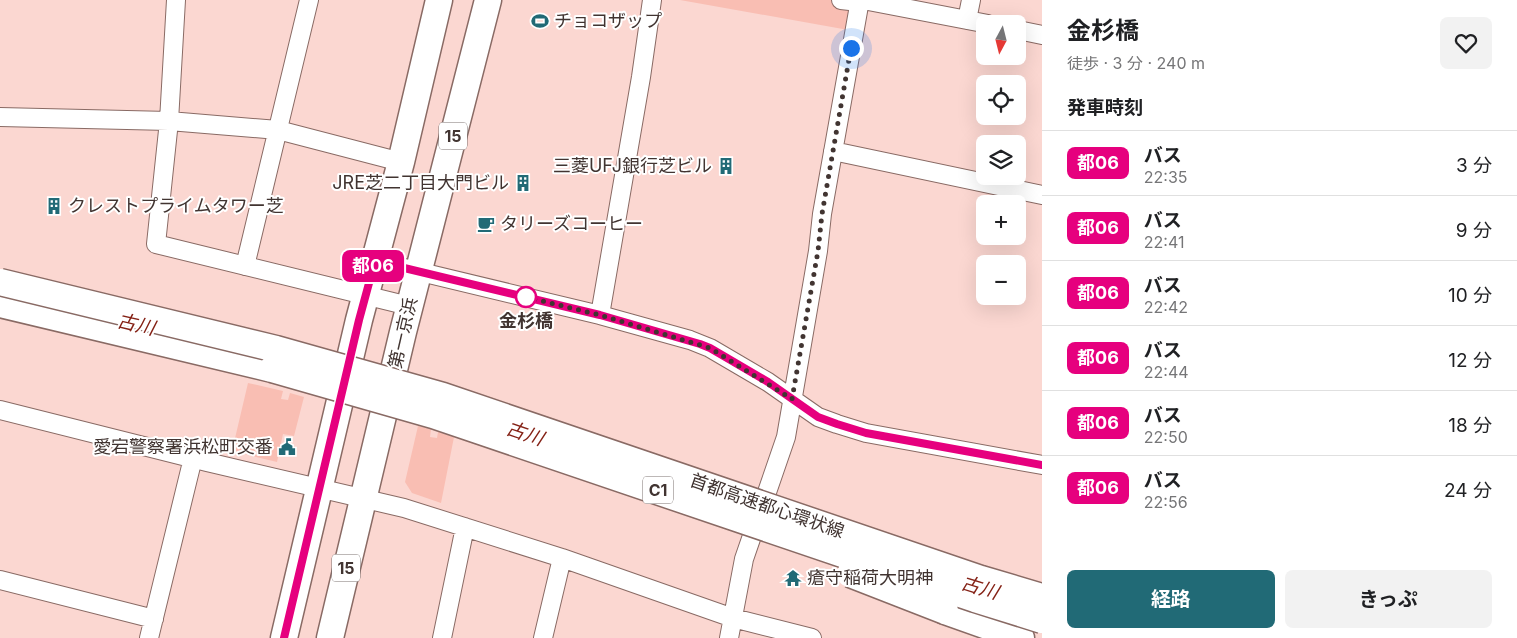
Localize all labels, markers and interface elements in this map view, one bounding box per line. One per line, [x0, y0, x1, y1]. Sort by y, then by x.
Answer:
place label: チョコザップ [554, 10, 662, 31]
sports icon: チョコザップ [530, 11, 550, 31]
north arrow [976, 15, 1026, 65]
map controls [976, 15, 1026, 305]
text: 金杉橋 [1067, 16, 1139, 45]
button: heart [1440, 17, 1492, 69]
your location [839, 36, 864, 61]
text: 徒歩 · 3 分 · 240 m [1067, 53, 1205, 73]
button: locate [976, 75, 1026, 125]
text: 発車時刻 [1067, 96, 1143, 119]
road number: 15 [439, 122, 467, 150]
button: layers [976, 135, 1026, 185]
text: バス [1144, 144, 1182, 167]
text: 都06 [1077, 152, 1119, 173]
text: 3 分 [1456, 154, 1492, 177]
place label: 三菱UFJ銀行芝ビル [553, 155, 712, 176]
building icon: 三菱UFJ銀行芝ビル [716, 156, 736, 176]
text: 22:35 [1144, 167, 1188, 187]
place label: JRE芝二丁目大門ビル [332, 172, 509, 193]
building icon: JRE芝二丁目大門ビル [513, 173, 533, 193]
place label: クレストプライムタワー芝 [68, 195, 284, 216]
button: + [976, 195, 1026, 245]
building icon: クレストプライムタワー芝 [44, 196, 64, 216]
text: バス [1144, 209, 1182, 232]
place label: タリーズコーヒー [500, 213, 643, 234]
cafe icon: タリーズコーヒー [476, 214, 496, 234]
text: 都06 [1077, 217, 1119, 238]
text: 9 分 [1456, 219, 1492, 242]
text: 22:41 [1144, 232, 1184, 252]
line badge: 都06 [344, 250, 402, 282]
text: 都06 [352, 255, 394, 276]
button: − [976, 255, 1026, 305]
text: バス [1144, 274, 1182, 297]
text: 都06 [1077, 282, 1119, 303]
text: 10 分 [1448, 284, 1492, 307]
marker: 金杉橋 [515, 286, 537, 308]
street label: 第一京浜 [384, 295, 421, 370]
text: 22:42 [1144, 297, 1188, 317]
water label: 古川 [115, 309, 159, 340]
place label: 金杉橋 [499, 310, 553, 331]
text: バス [1144, 339, 1182, 362]
text: 都06 [1077, 347, 1119, 368]
text: 12 分 [1448, 349, 1492, 372]
text: 22:44 [1144, 362, 1189, 382]
text: バス [1144, 404, 1182, 427]
text: 都06 [1077, 412, 1119, 433]
text: 18 分 [1448, 414, 1492, 437]
water label: 古川 [503, 416, 548, 451]
text: 22:50 [1144, 427, 1188, 447]
place label: 愛宕警察署浜松町交番 [93, 436, 273, 457]
public building icon: 愛宕警察署浜松町交番 [277, 437, 297, 457]
street label: 首都高速都心環状線 [687, 469, 847, 542]
text: バス [1144, 469, 1182, 492]
road number: C1 [643, 476, 673, 504]
text: 都06 [1077, 477, 1119, 498]
text: 24 分 [1444, 479, 1492, 502]
text: 22:56 [1144, 492, 1188, 512]
road number: 15 [332, 554, 360, 582]
place label: 瘡守稲荷大明神 [807, 567, 933, 588]
temple icon: 瘡守稲荷大明神 [783, 568, 803, 588]
button: 経路 [1067, 570, 1275, 628]
button: きっぷ [1285, 570, 1492, 628]
water label: 古川 [958, 571, 1003, 605]

